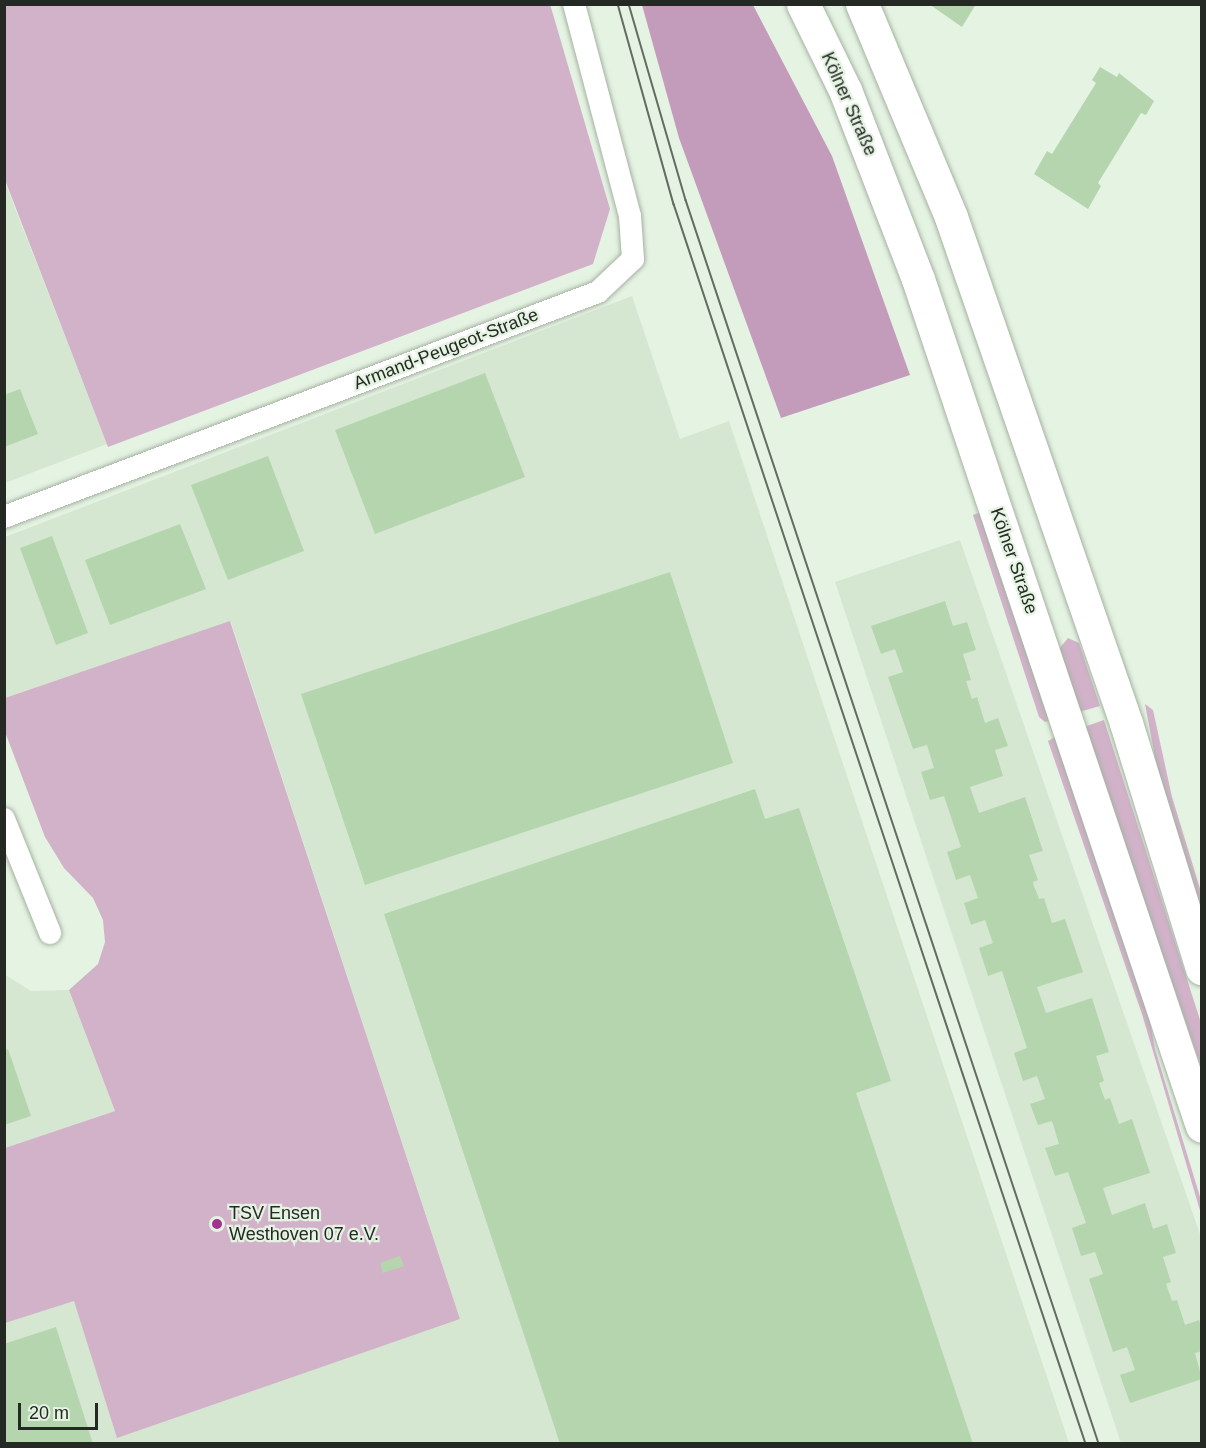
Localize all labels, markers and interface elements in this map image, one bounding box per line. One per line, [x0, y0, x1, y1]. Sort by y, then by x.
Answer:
street label: Kölner Straße [817, 49, 881, 159]
street label: Armand-Peugeot-Straße [351, 304, 541, 394]
street label: Kölner Straße [986, 505, 1042, 617]
place label: TSV Ensen Westhoven 07 e.V. [229, 1203, 379, 1246]
marker: TSV Ensen Westhoven 07 e.V. [210, 1217, 224, 1231]
scale bar [21, 1391, 100, 1429]
text: 20 m [29, 1403, 69, 1423]

